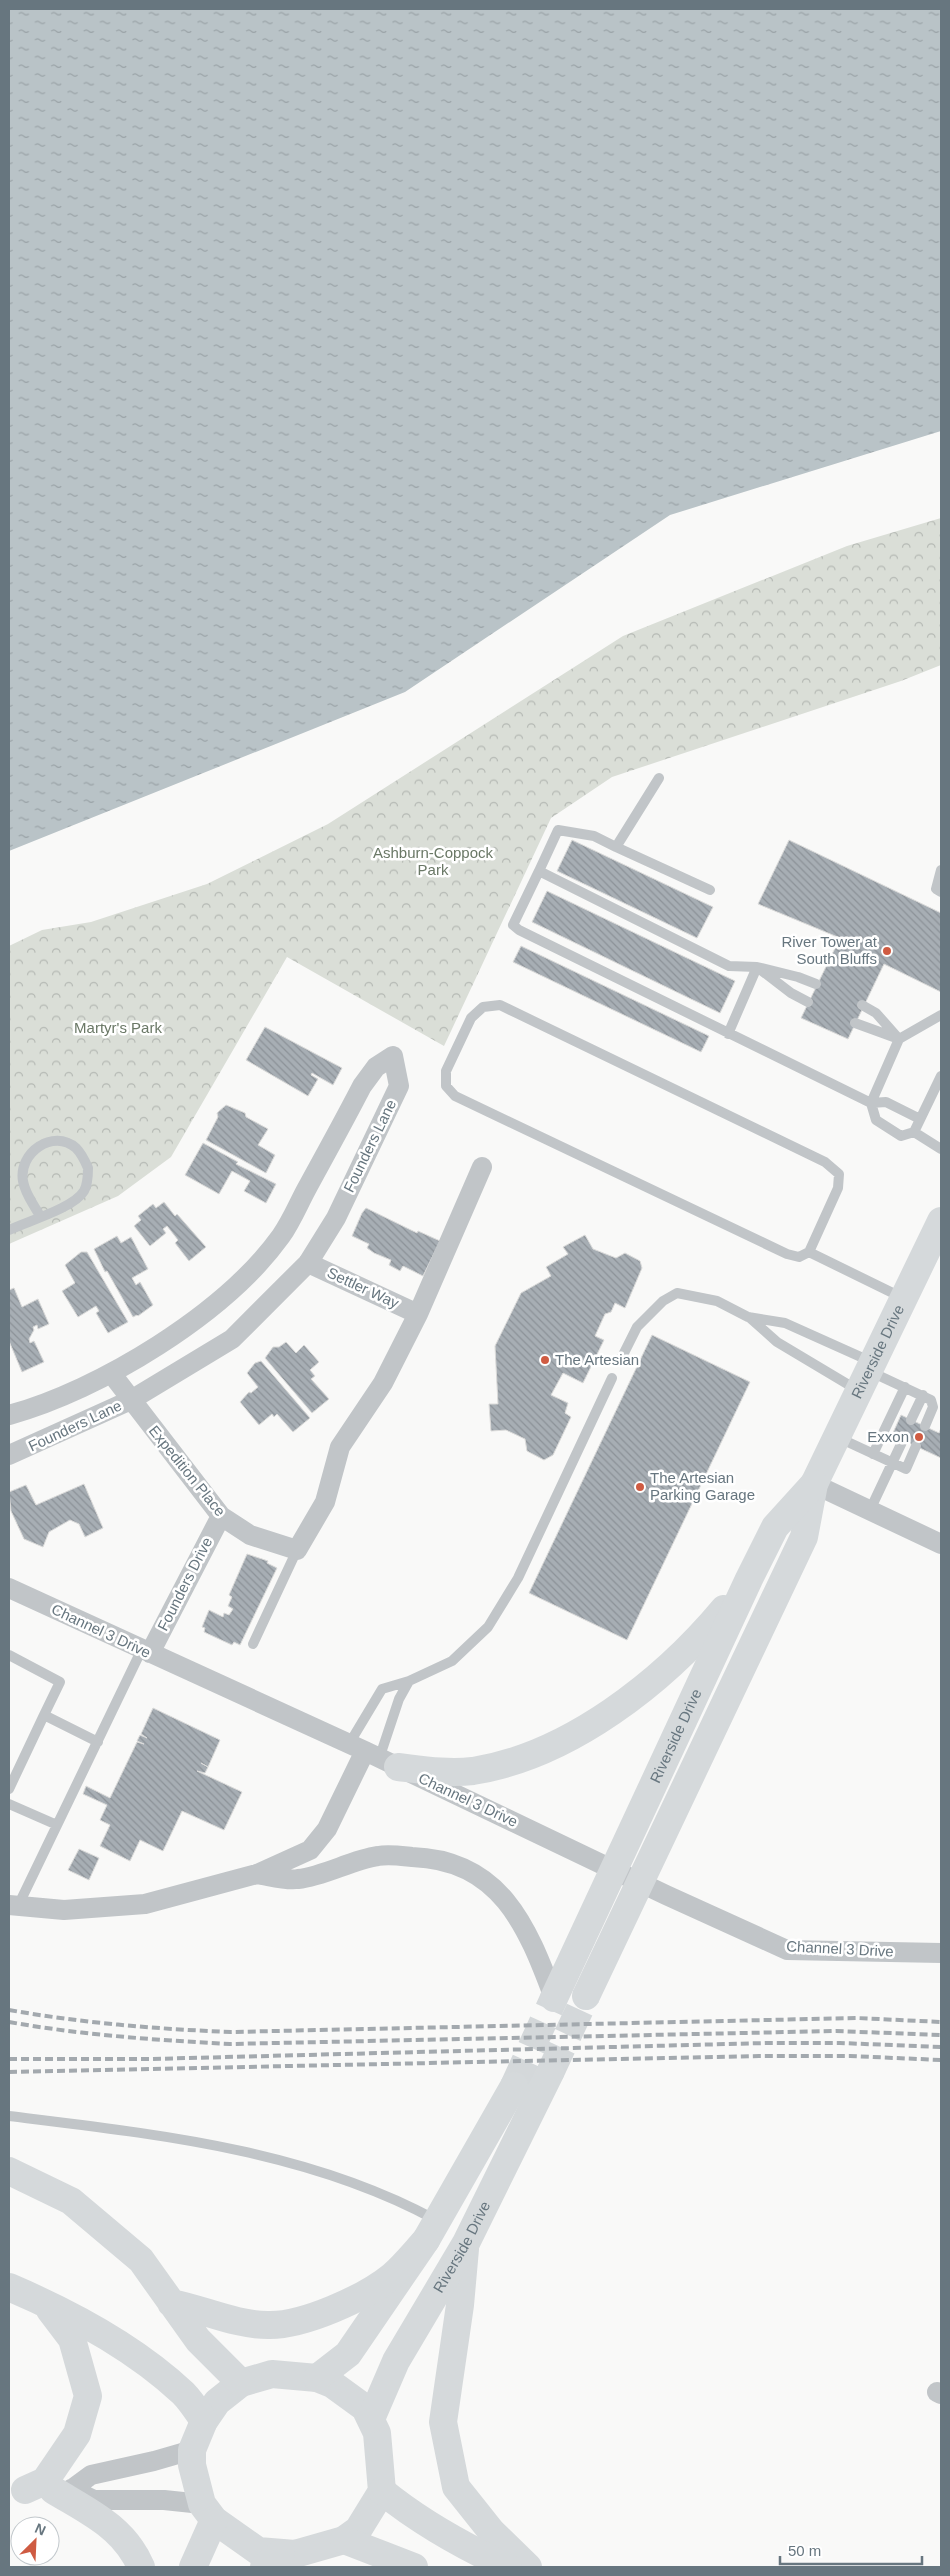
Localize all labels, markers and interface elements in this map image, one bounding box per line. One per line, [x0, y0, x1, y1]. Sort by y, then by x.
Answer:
park label: Ashburn-Coppock Park [373, 844, 494, 878]
place label: River Tower at South Bluffs [781, 933, 878, 967]
marker: River Tower at South Bluffs [881, 945, 893, 957]
park label: Martyr's Park [74, 1019, 162, 1036]
street label: Founders Lane [340, 1097, 399, 1195]
street label: Settler Way [325, 1264, 402, 1312]
street label: Riverside Drive [848, 1302, 907, 1401]
place label: The Artesian [555, 1351, 639, 1368]
marker: The Artesian [539, 1354, 551, 1366]
street label: Founders Lane [25, 1397, 124, 1455]
street label: Expedition Place [146, 1422, 229, 1519]
place label: Exxon [867, 1428, 909, 1445]
marker: Exxon [913, 1431, 925, 1443]
place label: The Artesian Parking Garage [650, 1469, 755, 1503]
marker: The Artesian Parking Garage [634, 1481, 646, 1493]
street label: Founders Drive [154, 1534, 215, 1633]
street label: Channel 3 Drive [49, 1600, 154, 1661]
street label: Riverside Drive [646, 1686, 705, 1785]
street label: Channel 3 Drive [416, 1769, 521, 1830]
street label: Channel 3 Drive [786, 1937, 894, 1960]
street label: Riverside Drive [430, 2198, 493, 2295]
north arrow [10, 2516, 60, 2566]
text: N [32, 2520, 48, 2538]
scale bar [780, 2534, 922, 2566]
text: 50 m [788, 2542, 821, 2559]

